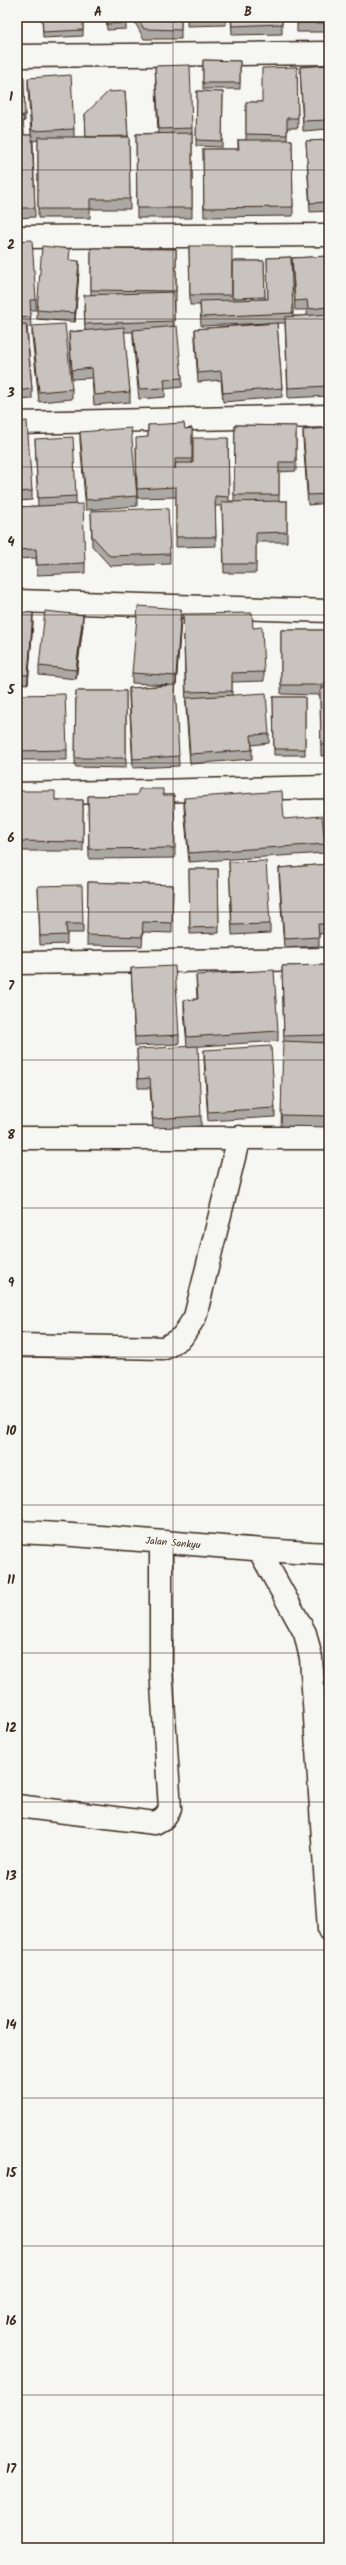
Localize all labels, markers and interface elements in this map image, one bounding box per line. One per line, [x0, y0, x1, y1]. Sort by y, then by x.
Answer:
text: A [94, 2, 102, 23]
text: B [244, 2, 252, 23]
text: 1 [9, 87, 13, 108]
text: 2 [7, 235, 15, 256]
text: 3 [6, 383, 15, 404]
text: 4 [7, 532, 15, 553]
text: 5 [7, 680, 16, 701]
text: 6 [7, 828, 15, 849]
text: 7 [8, 976, 15, 997]
text: 8 [7, 1125, 15, 1146]
text: 9 [8, 1273, 15, 1294]
text: 10 [6, 1421, 17, 1442]
street label: Jalan Sankyu [145, 1533, 201, 1553]
text: 11 [7, 1570, 15, 1591]
text: 12 [5, 1718, 17, 1739]
text: 13 [5, 1866, 17, 1887]
text: 14 [5, 2015, 17, 2036]
text: 15 [6, 2163, 18, 2184]
text: 16 [6, 2311, 16, 2332]
text: 17 [6, 2459, 17, 2480]

